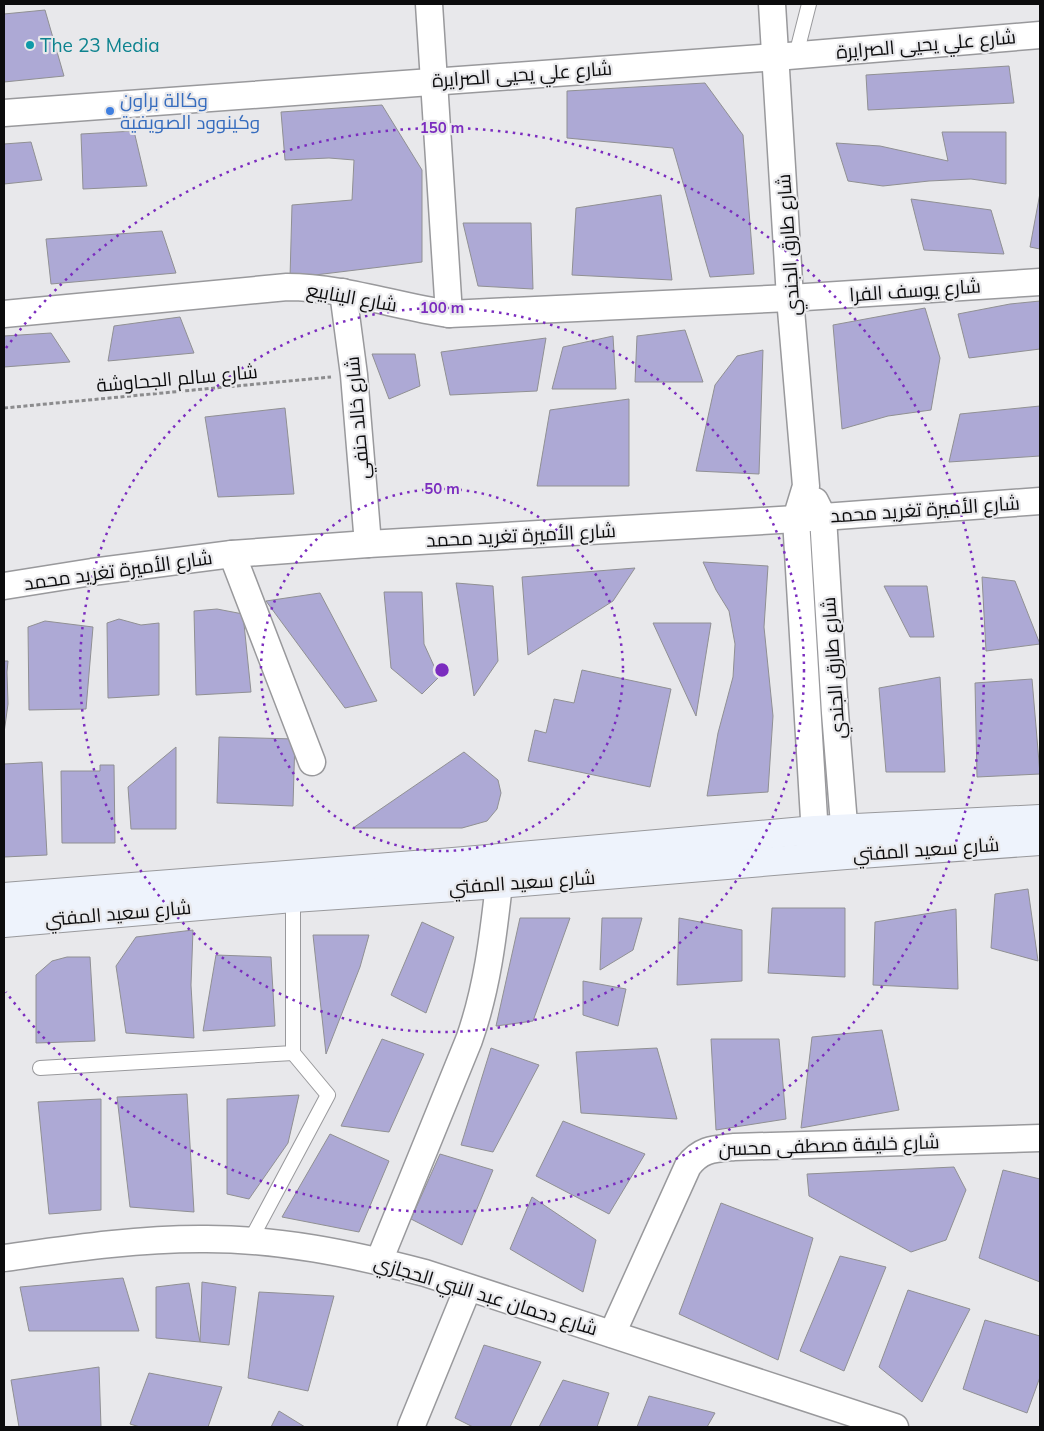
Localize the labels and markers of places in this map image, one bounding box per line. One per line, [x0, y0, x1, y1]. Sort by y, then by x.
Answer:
place label: The 23 Media [40, 33, 160, 57]
marker: The 23 Media [24, 39, 36, 51]
place label: وكالة براون وكينوود الصويفية [120, 88, 260, 134]
marker: وكالة براون وكينوود الصويفية [104, 105, 116, 117]
centre of rings [433, 661, 451, 679]

